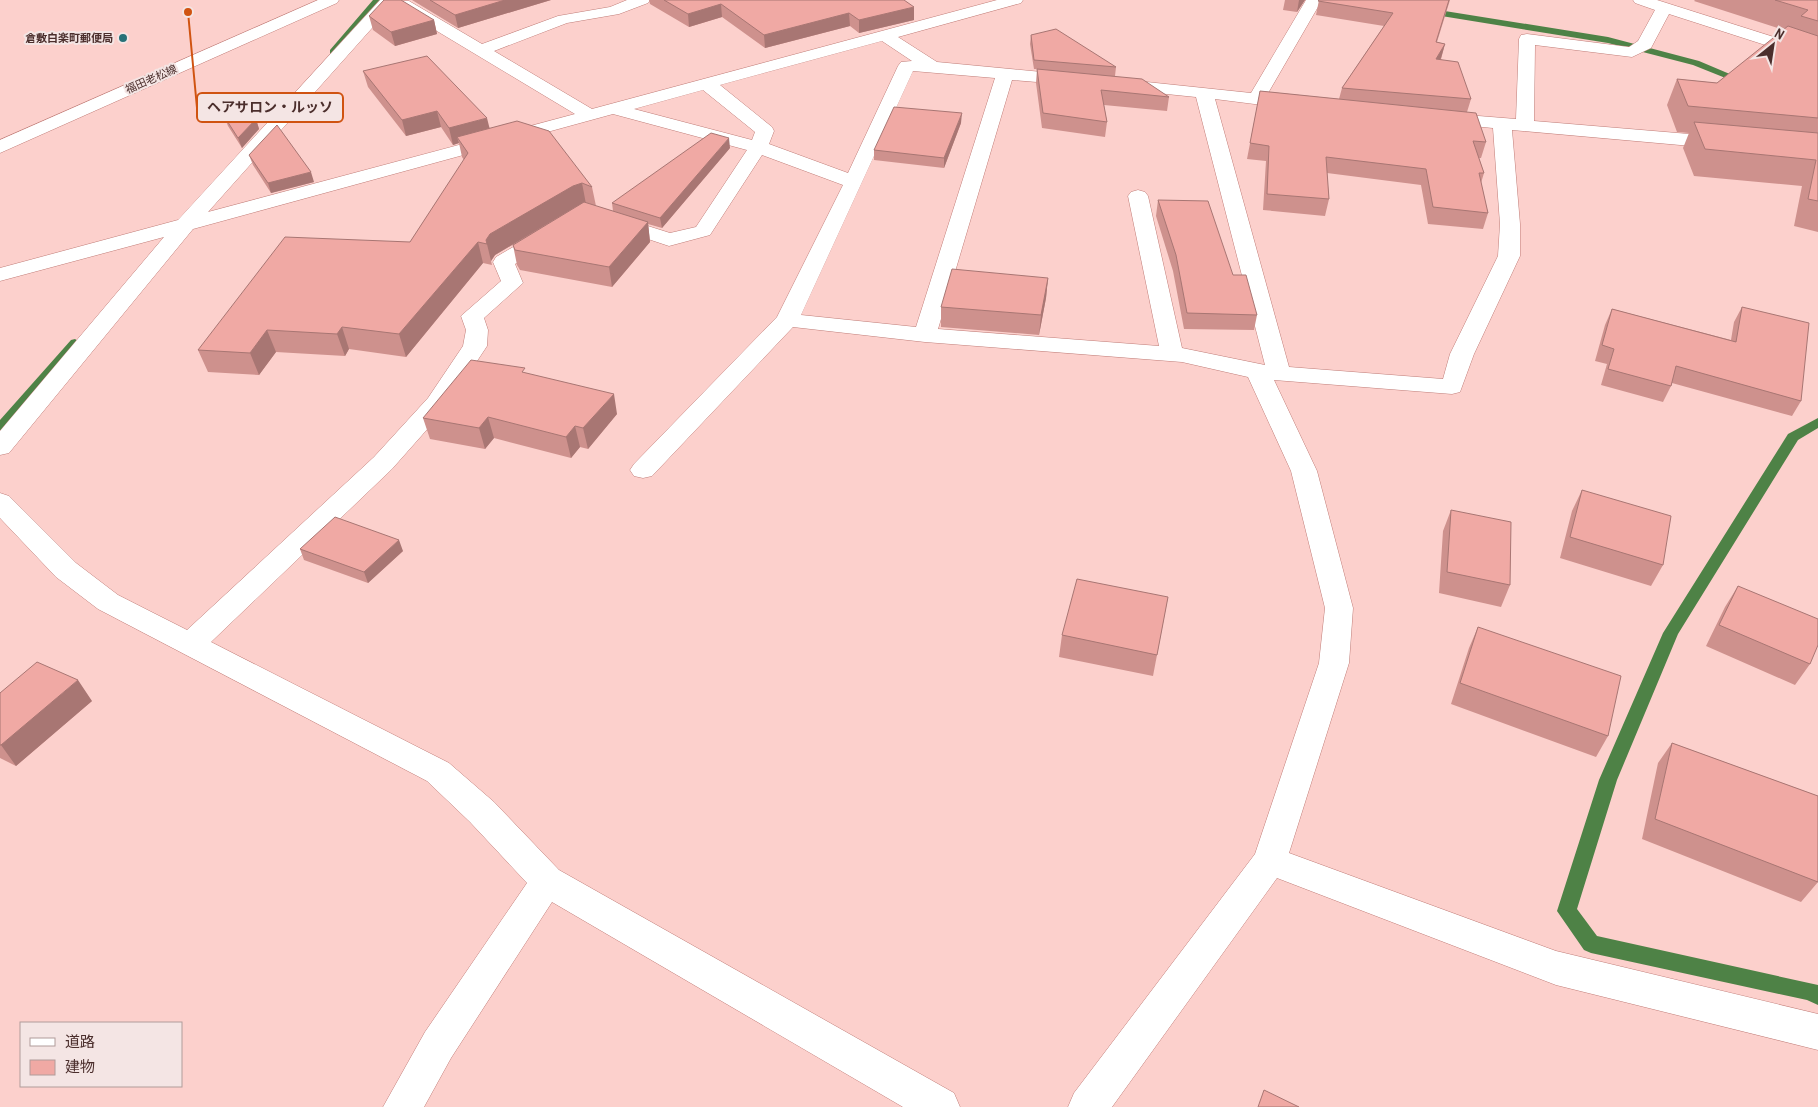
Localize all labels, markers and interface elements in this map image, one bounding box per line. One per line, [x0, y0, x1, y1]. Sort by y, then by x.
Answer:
north arrow [1748, 20, 1798, 70]
text: N [1771, 24, 1788, 44]
place label: 倉敷白楽町郵便局 [25, 31, 113, 45]
marker: 倉敷白楽町郵便局 [117, 32, 129, 44]
street label: 福田老松線 [123, 61, 179, 97]
callout: ヘアサロン・ルッソ [197, 93, 343, 122]
text: ヘアサロン・ルッソ [207, 98, 333, 116]
legend [20, 1022, 182, 1087]
text: 道路 [65, 1031, 95, 1052]
text: 建物 [65, 1056, 95, 1077]

